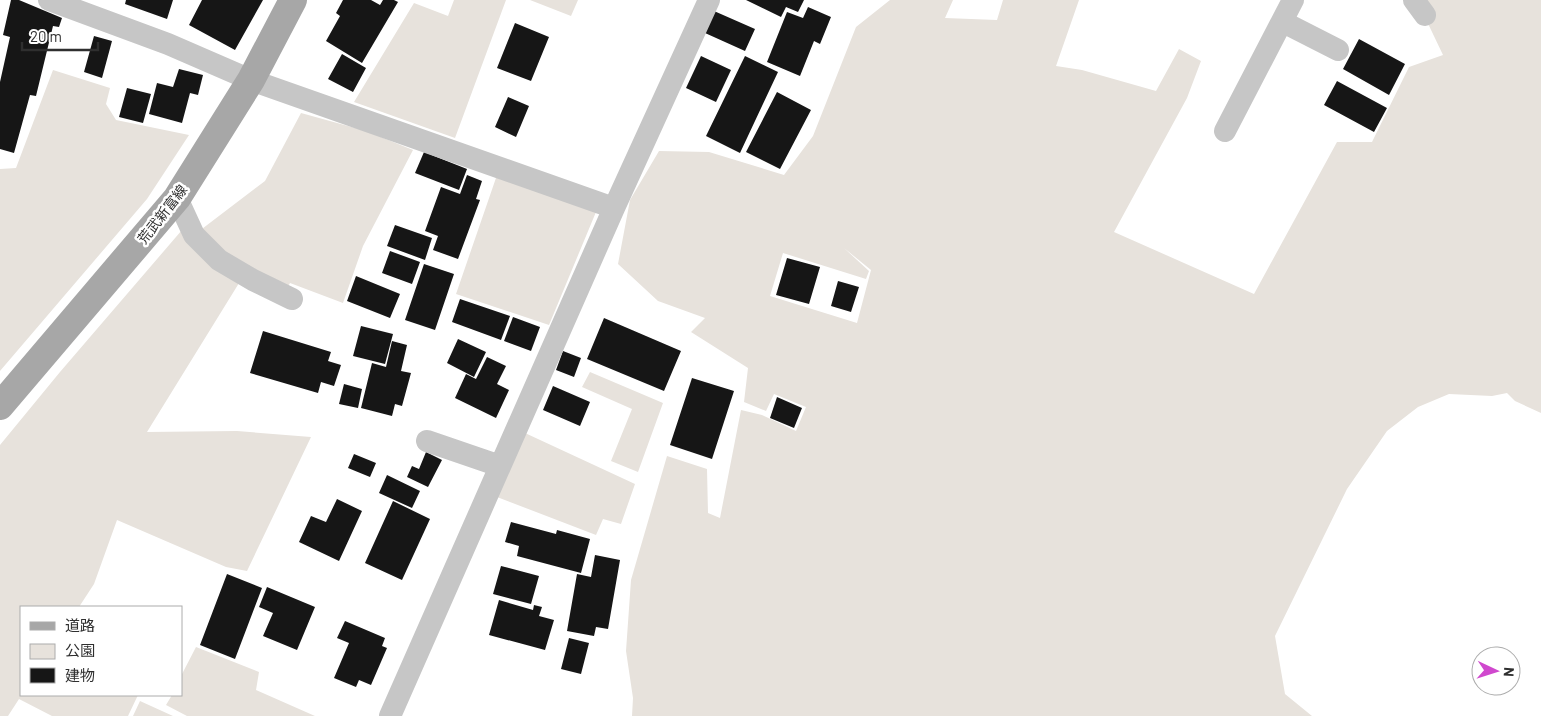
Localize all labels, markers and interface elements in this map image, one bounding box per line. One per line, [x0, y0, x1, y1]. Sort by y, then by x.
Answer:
scale bar [22, 20, 99, 52]
text: 20 m [30, 27, 62, 45]
street label: 荒武新富線 [134, 181, 190, 247]
legend [20, 606, 182, 696]
text: 道路 [65, 616, 95, 634]
text: 公園 [65, 641, 95, 659]
north arrow [1471, 646, 1521, 696]
text: 建物 [65, 666, 95, 684]
text: N [1501, 667, 1518, 677]

